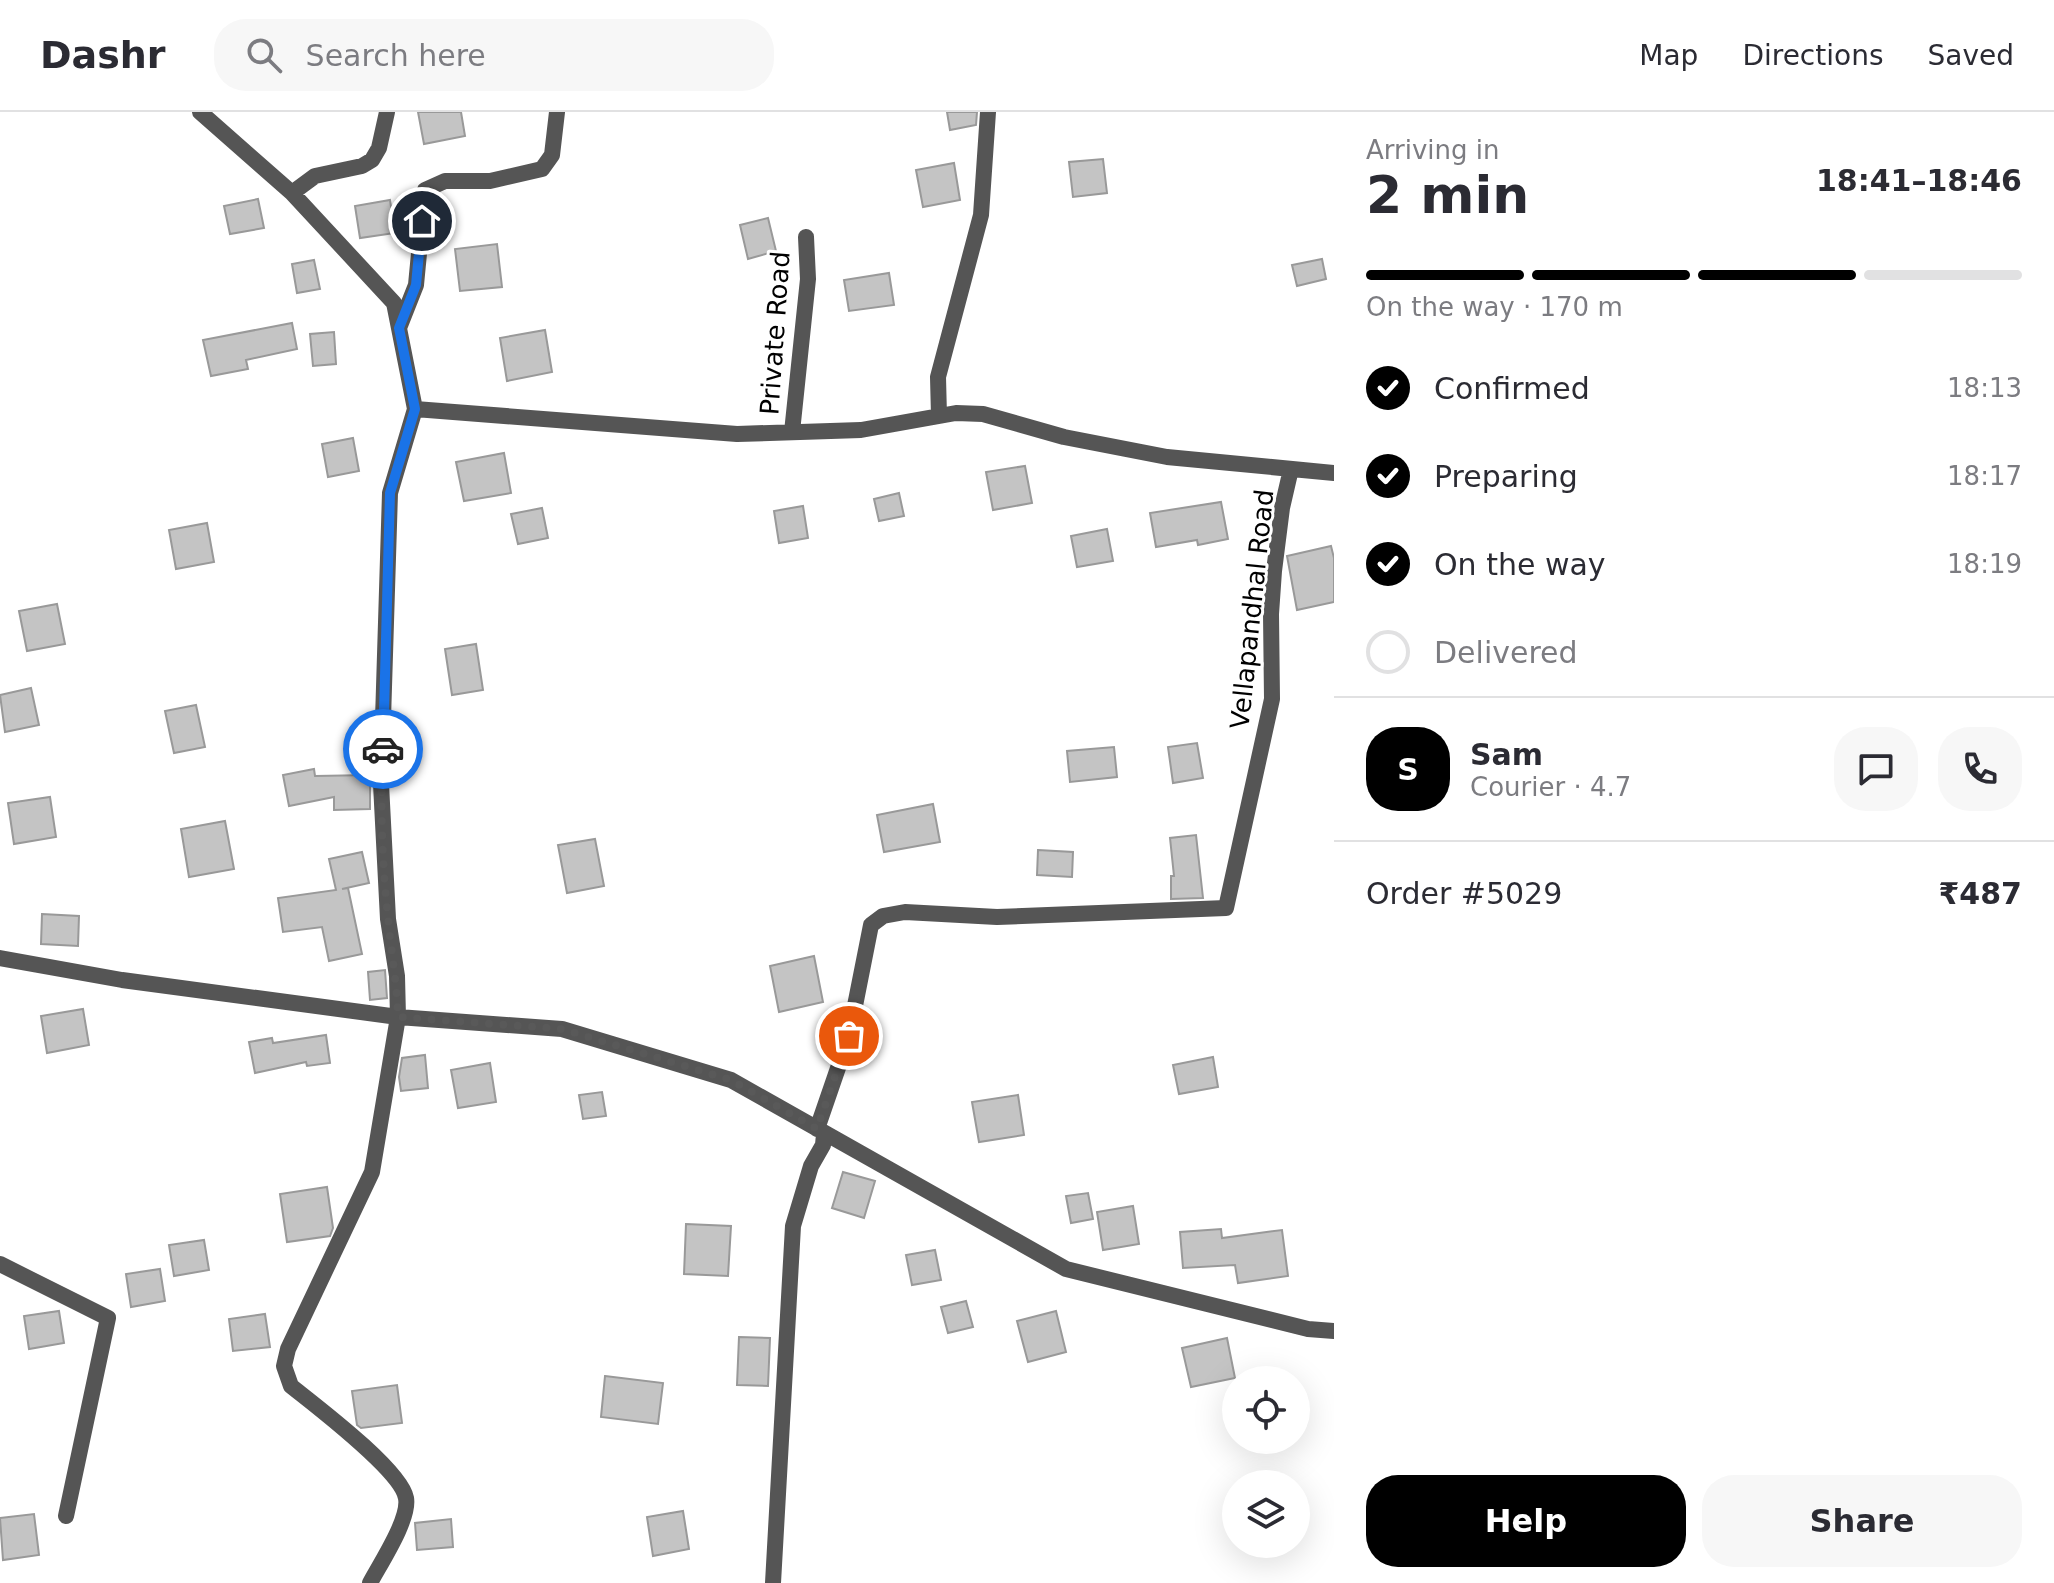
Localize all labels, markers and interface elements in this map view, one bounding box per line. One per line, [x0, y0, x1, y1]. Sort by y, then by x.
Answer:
search box [214, 19, 774, 91]
text: Dashr [40, 33, 166, 77]
icon: search [242, 33, 286, 77]
text: Search here [306, 38, 486, 73]
text: Map [1639, 39, 1698, 72]
text: Directions [1742, 39, 1883, 72]
text: Saved [1927, 39, 2014, 72]
text: Arriving in [1366, 135, 1500, 165]
text: 18:41–18:46 [1816, 163, 2022, 198]
text: 2 min [1366, 165, 1529, 225]
pin [388, 187, 456, 255]
icon: home [400, 199, 444, 243]
street label: Private Road [754, 250, 796, 416]
text: On the way · 170 m [1366, 292, 1623, 322]
icon: check [1366, 366, 1410, 410]
text: Confirmed [1434, 371, 1590, 406]
text: 18:13 [1947, 373, 2022, 403]
icon: check [1366, 454, 1410, 498]
text: Preparing [1434, 459, 1578, 494]
text: 18:17 [1947, 461, 2022, 491]
street label: Vellapandhal Road [1225, 488, 1279, 730]
icon: check [1366, 542, 1410, 586]
text: On the way [1434, 547, 1606, 582]
text: 18:19 [1947, 549, 2022, 579]
text: Delivered [1434, 635, 1578, 670]
courier [343, 709, 423, 789]
icon: car [361, 727, 405, 771]
button: chat [1834, 727, 1918, 811]
button: phone [1938, 727, 2022, 811]
text: Sam [1470, 737, 1543, 772]
text: S [1397, 752, 1419, 787]
text: Courier · 4.7 [1470, 772, 1631, 802]
text: Order #5029 [1366, 876, 1562, 911]
text: ₹487 [1939, 876, 2022, 911]
pin [815, 1002, 883, 1070]
icon: bag [827, 1014, 871, 1058]
map controls [1222, 1366, 1310, 1558]
button: locate [1222, 1366, 1310, 1454]
button: layers [1222, 1470, 1310, 1558]
button: Help [1366, 1475, 1686, 1567]
button: Share [1702, 1475, 2022, 1567]

